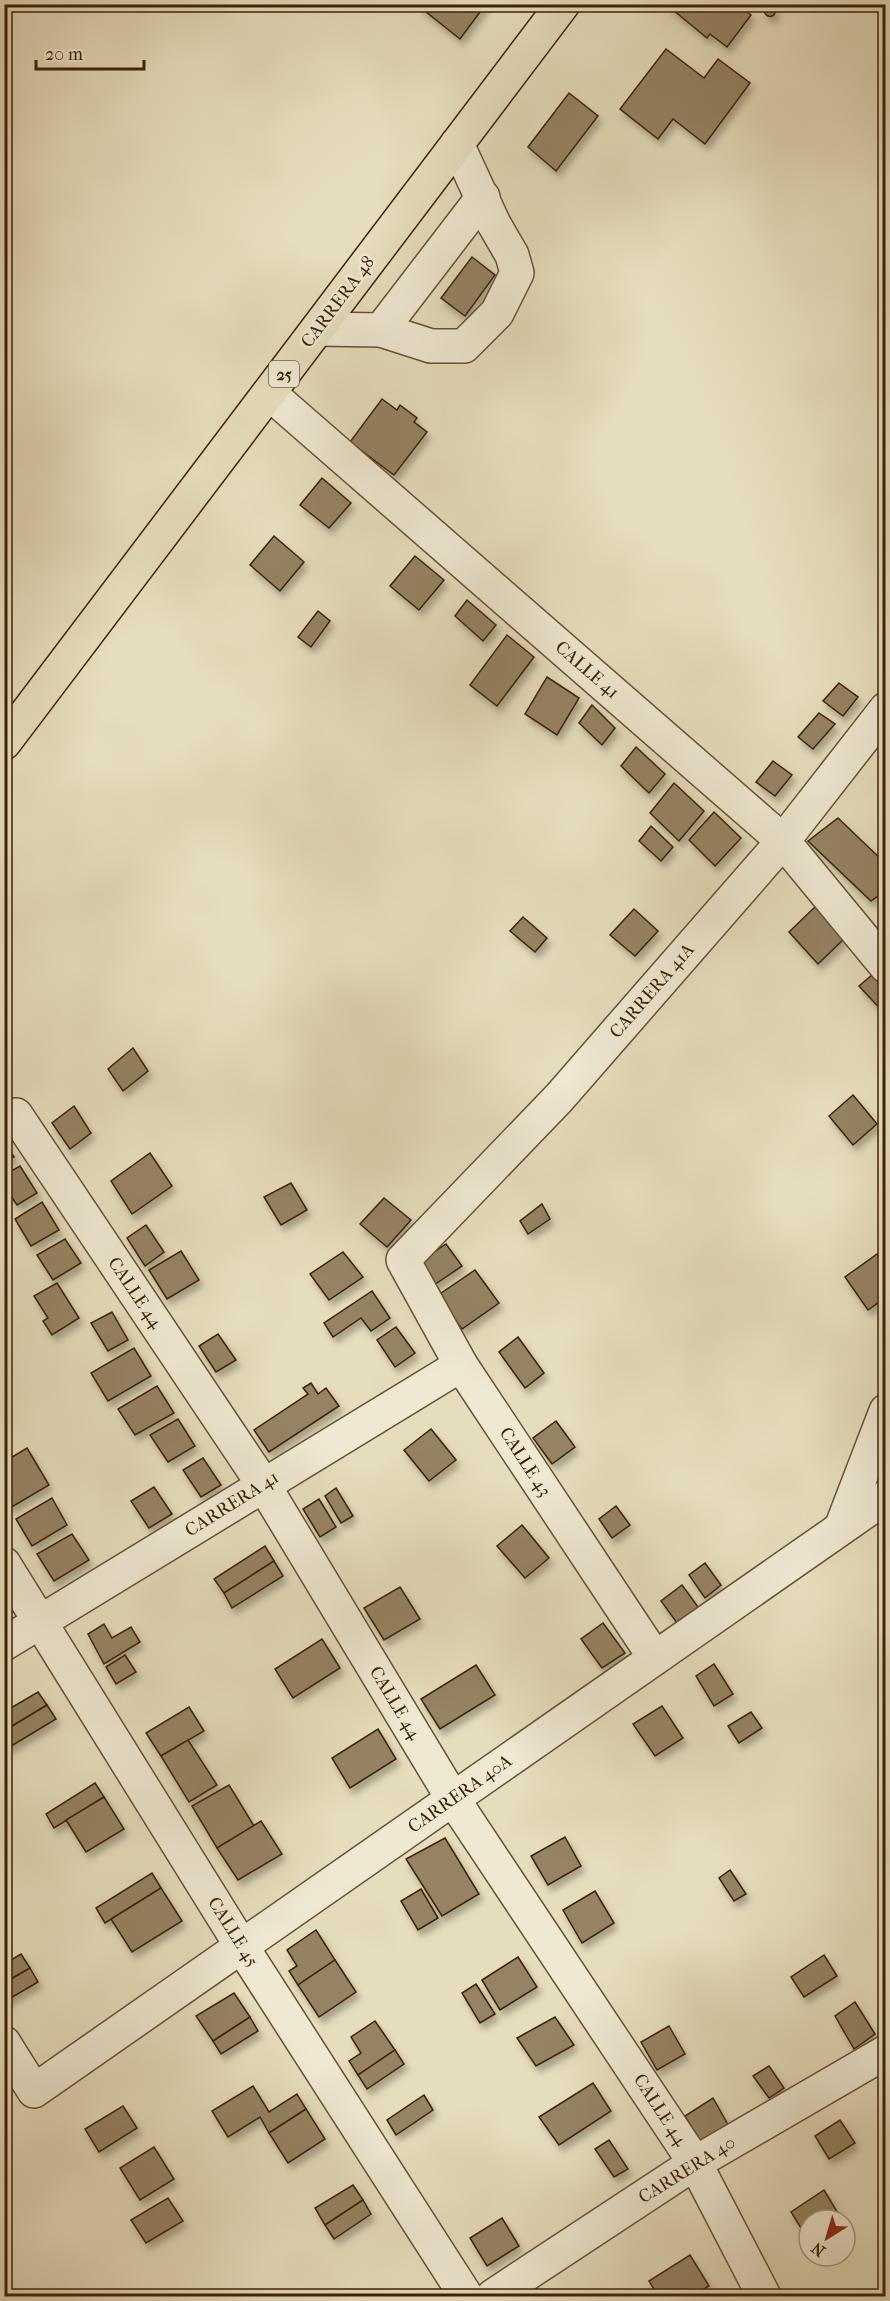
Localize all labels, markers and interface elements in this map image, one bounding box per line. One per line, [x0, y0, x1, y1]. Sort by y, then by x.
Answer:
scale bar [36, 33, 144, 71]
text: 20 m [45, 44, 83, 65]
street label: CARRERA 48 [297, 252, 379, 352]
road number: 25 [269, 361, 299, 387]
street label: CALLE 41 [551, 637, 623, 703]
street label: CARRERA 41A [605, 939, 699, 1042]
street label: CALLE 44 [103, 1253, 167, 1333]
street label: CALLE 43 [495, 1423, 555, 1501]
street label: CARRERA 41 [181, 1467, 283, 1541]
street label: CALLE 44 [365, 1663, 425, 1744]
street label: CARRERA 40A [404, 1750, 516, 1837]
street label: CALLE 45 [203, 1893, 263, 1971]
street label: CALLE 44 [629, 2070, 691, 2150]
street label: CARRERA 40 [635, 2132, 739, 2208]
north arrow [797, 2208, 857, 2268]
text: N [807, 2238, 829, 2261]

